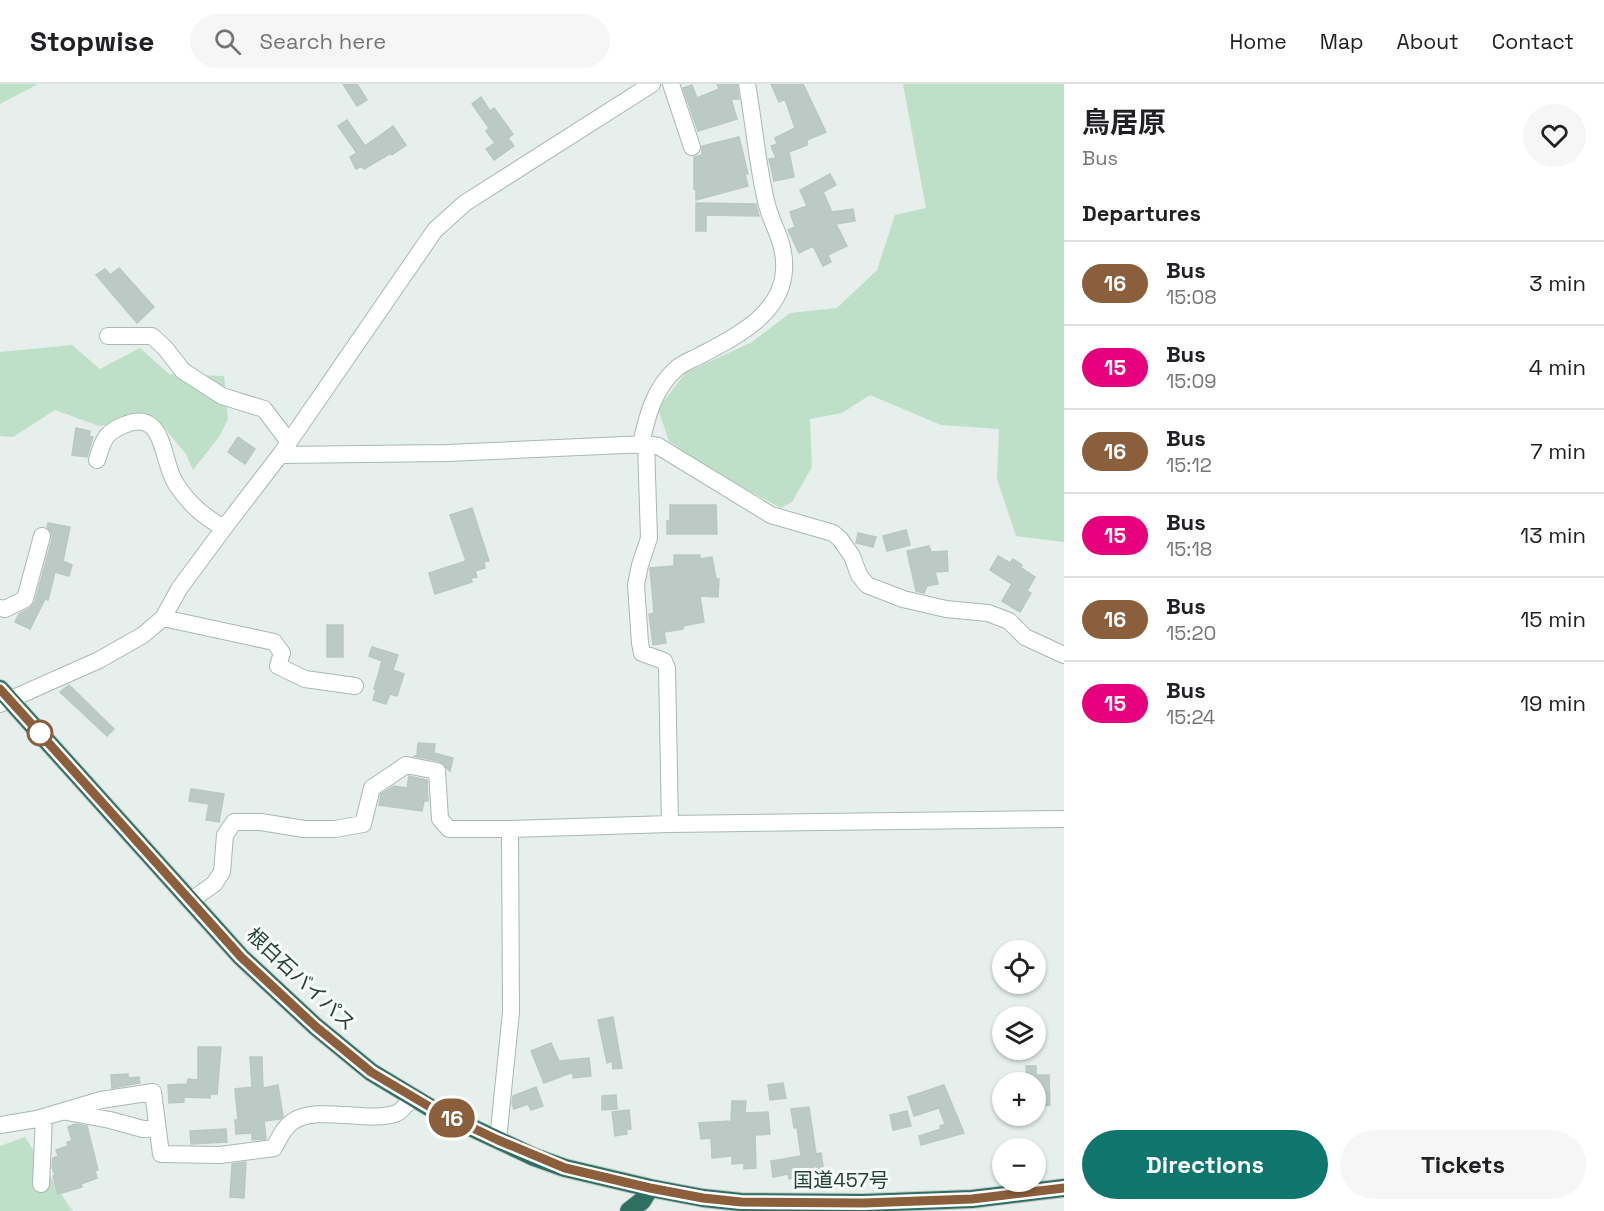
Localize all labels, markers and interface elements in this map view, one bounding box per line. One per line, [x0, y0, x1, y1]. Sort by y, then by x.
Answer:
search box [190, 14, 610, 68]
text: Stopwise [30, 23, 154, 59]
icon: search [211, 25, 244, 58]
text: Search here [259, 27, 386, 55]
text: Home [1229, 28, 1287, 55]
text: Map [1320, 28, 1364, 55]
text: About [1397, 28, 1459, 55]
text: Contact [1492, 28, 1574, 55]
text: 鳥居原 [1082, 104, 1166, 140]
button: heart [1523, 104, 1586, 167]
text: Bus [1082, 145, 1118, 171]
text: Departures [1082, 199, 1201, 227]
text: Bus [1166, 256, 1206, 284]
text: 3 min [1529, 269, 1586, 297]
text: 16 [1104, 270, 1126, 297]
text: 15:08 [1166, 284, 1217, 310]
text: Bus [1166, 340, 1206, 368]
text: 4 min [1529, 353, 1586, 381]
text: 15 [1104, 354, 1126, 381]
text: 15:09 [1166, 368, 1216, 394]
text: Bus [1166, 424, 1206, 452]
text: 7 min [1530, 437, 1586, 465]
text: 16 [1104, 438, 1126, 465]
text: 15:12 [1166, 452, 1212, 478]
text: Bus [1166, 508, 1206, 536]
text: 13 min [1520, 521, 1586, 549]
text: 15 [1104, 522, 1126, 549]
text: 15:18 [1166, 536, 1212, 562]
text: Bus [1166, 592, 1206, 620]
text: 15 min [1520, 605, 1586, 633]
text: 16 [1104, 606, 1126, 633]
text: 15:20 [1166, 620, 1216, 646]
text: Bus [1166, 676, 1206, 704]
text: 19 min [1520, 689, 1586, 717]
text: 15 [1104, 690, 1126, 717]
text: 15:24 [1166, 704, 1215, 730]
unlabelled marker [27, 720, 53, 746]
street label: 根白石バイパス [241, 922, 361, 1036]
map controls [992, 940, 1046, 1192]
button: locate [992, 940, 1046, 994]
button: layers [992, 1006, 1046, 1060]
button: + [992, 1072, 1046, 1126]
line badge: 16 [425, 1098, 479, 1138]
text: 16 [441, 1105, 463, 1132]
button: Directions [1082, 1130, 1328, 1199]
button: Tickets [1340, 1130, 1586, 1199]
button: − [992, 1138, 1046, 1192]
street label: 国道457号 [793, 1167, 889, 1193]

